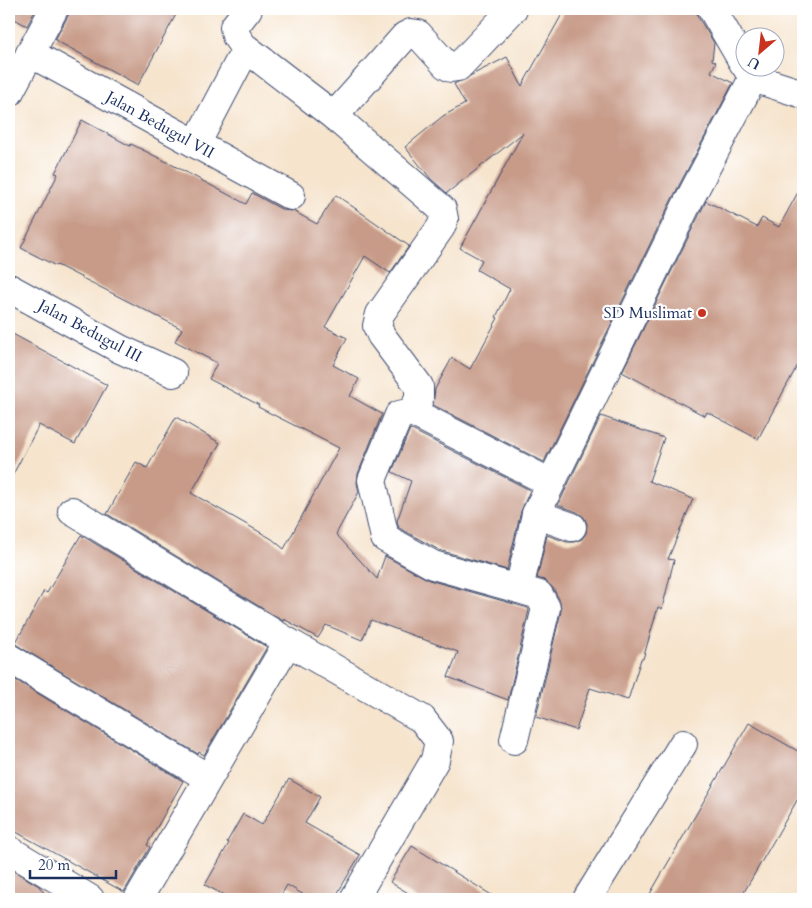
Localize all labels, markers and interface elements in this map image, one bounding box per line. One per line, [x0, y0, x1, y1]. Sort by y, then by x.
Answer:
north arrow [734, 28, 784, 78]
text: U [744, 52, 764, 74]
street label: Jalan Bedugul VII [100, 85, 218, 164]
street label: Jalan Bedugul III [32, 293, 146, 368]
place label: SD Muslimat [603, 302, 692, 324]
marker: SD Muslimat [696, 307, 708, 319]
scale bar [30, 848, 116, 880]
text: 20 m [38, 855, 70, 875]

